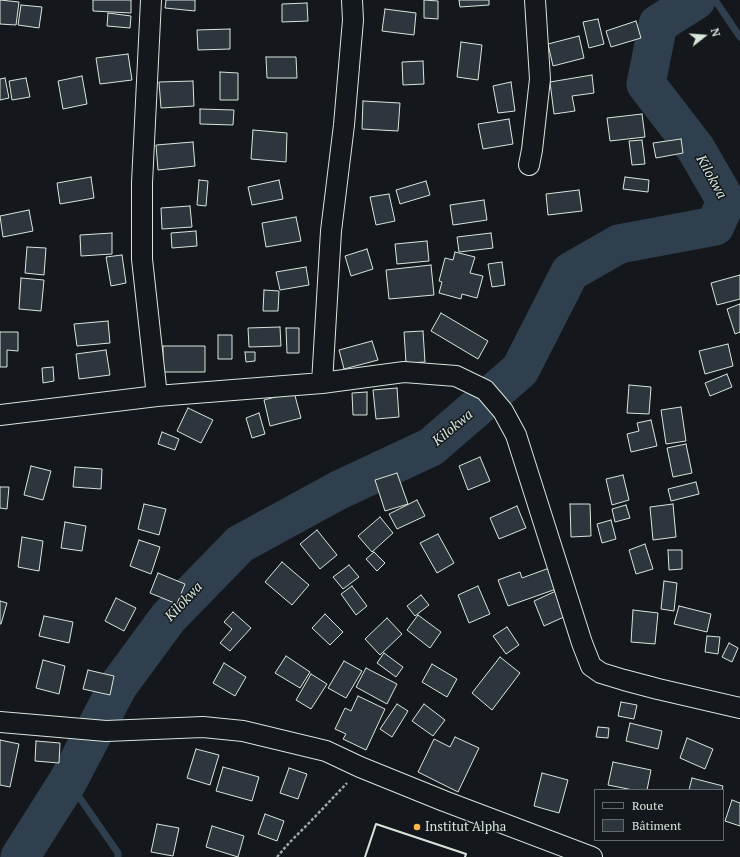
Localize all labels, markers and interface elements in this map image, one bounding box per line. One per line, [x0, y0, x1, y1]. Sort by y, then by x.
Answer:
north arrow [684, 16, 724, 56]
text: N [708, 26, 723, 39]
water label: Kilokwa [692, 152, 730, 202]
water label: Kilokwa [429, 406, 477, 450]
water label: Kilokwa [162, 579, 206, 625]
legend [594, 789, 724, 841]
text: Route [632, 798, 663, 813]
text: Bâtiment [632, 818, 681, 833]
place label: Institut Alpha [425, 819, 506, 835]
marker: Institut Alpha [412, 822, 422, 832]

